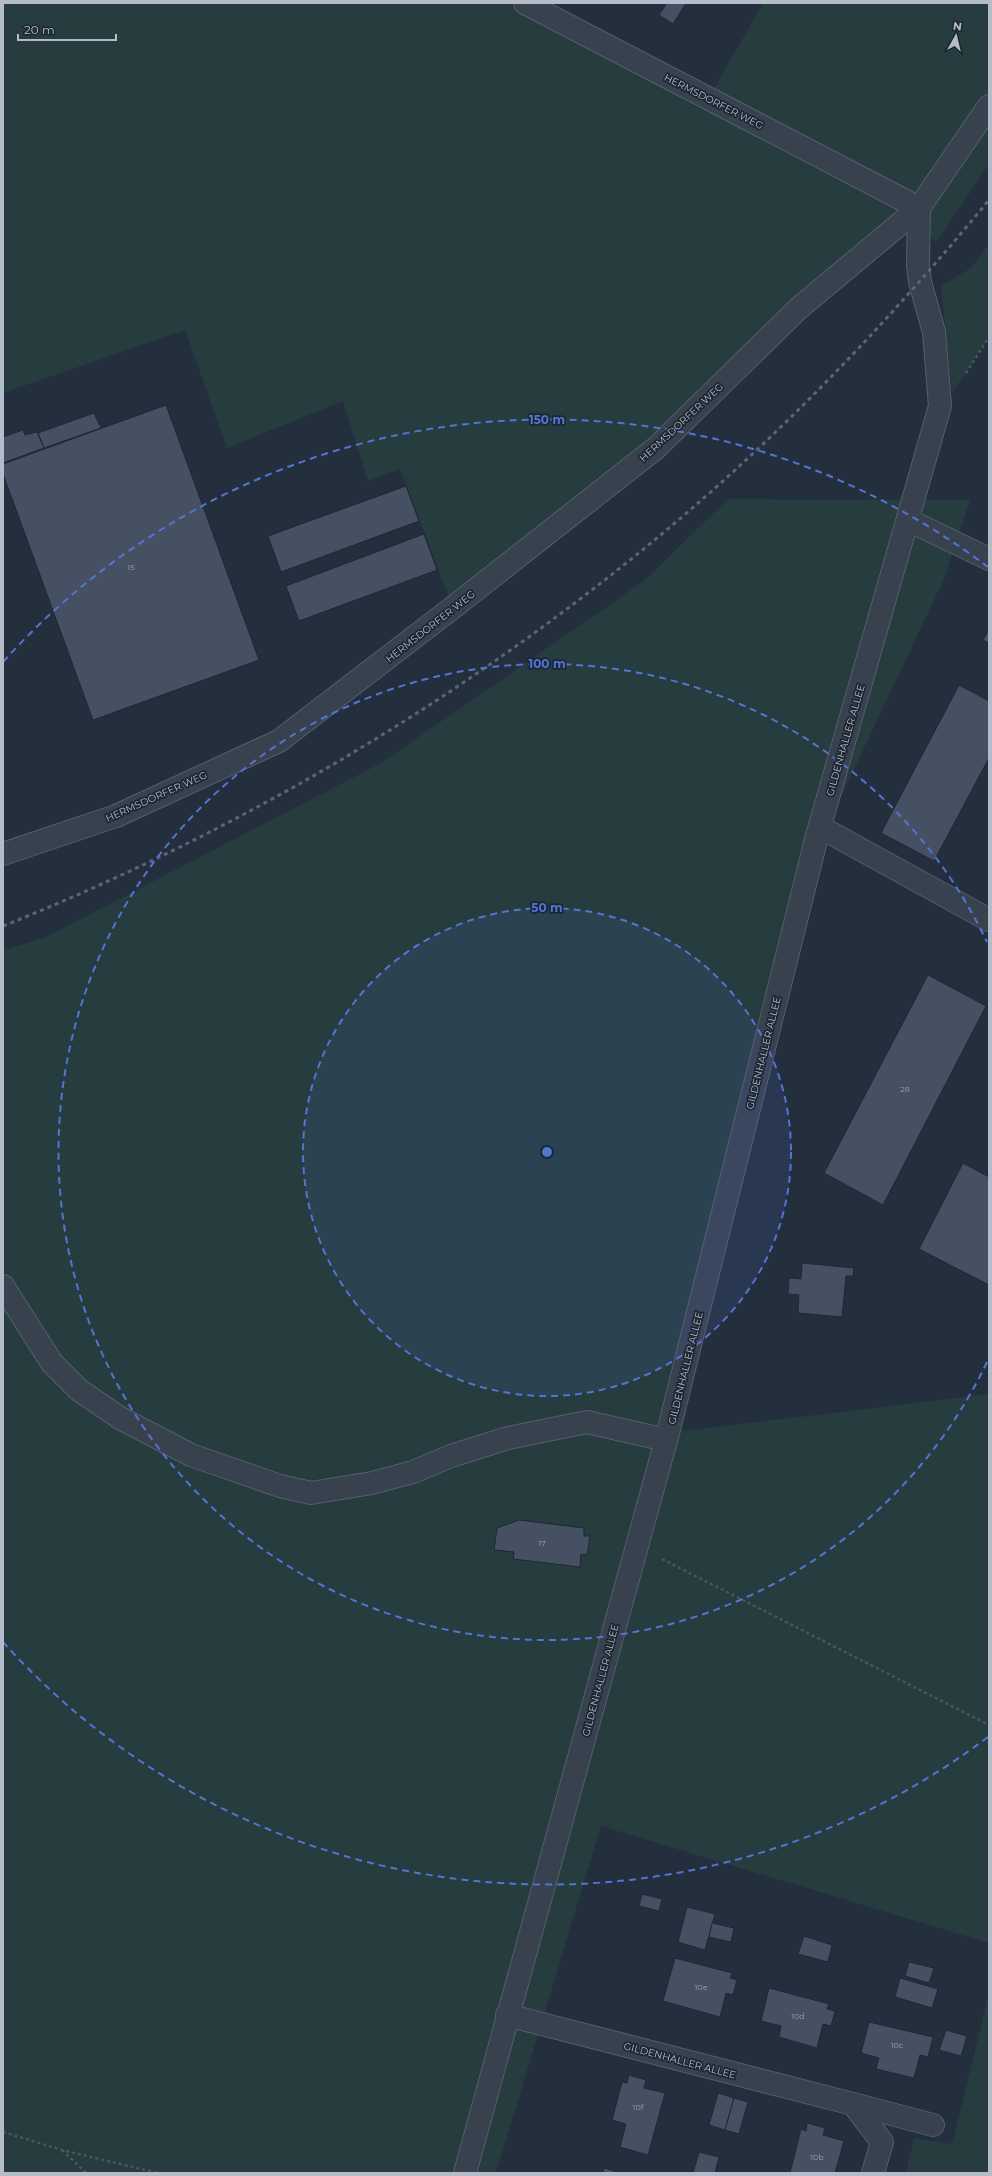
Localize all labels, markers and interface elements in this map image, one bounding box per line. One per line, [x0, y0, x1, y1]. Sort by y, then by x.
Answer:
scale bar [18, 16, 116, 42]
north arrow [936, 16, 976, 56]
text: N [952, 19, 963, 34]
text: 20 m [24, 22, 55, 37]
street label: HERMSDORFER WEG [662, 71, 766, 132]
street label: HERMSDORFER WEG [637, 380, 726, 465]
text: 150 m [529, 412, 565, 427]
house number: 15 [127, 562, 135, 572]
street label: HERMSDORFER WEG [383, 587, 478, 665]
text: 100 m [529, 656, 565, 671]
street label: GILDENHALLER ALLEE [823, 682, 868, 798]
street label: HERMSDORFER WEG [103, 768, 209, 825]
text: 50 m [531, 900, 563, 915]
street label: GILDENHALLER ALLEE [743, 995, 784, 1111]
house number: 28 [900, 1084, 910, 1094]
centre of rings [540, 1145, 554, 1159]
street label: GILDENHALLER ALLEE [665, 1310, 706, 1426]
house number: 17 [538, 1538, 546, 1548]
street label: GILDENHALLER ALLEE [579, 1622, 622, 1738]
house number: 10e [694, 1982, 708, 1992]
house number: 10d [791, 2011, 805, 2021]
street label: GILDENHALLER ALLEE [622, 2039, 738, 2082]
house number: 10c [891, 2040, 904, 2050]
house number: 10f [633, 2102, 644, 2112]
house number: 10b [810, 2152, 824, 2162]

